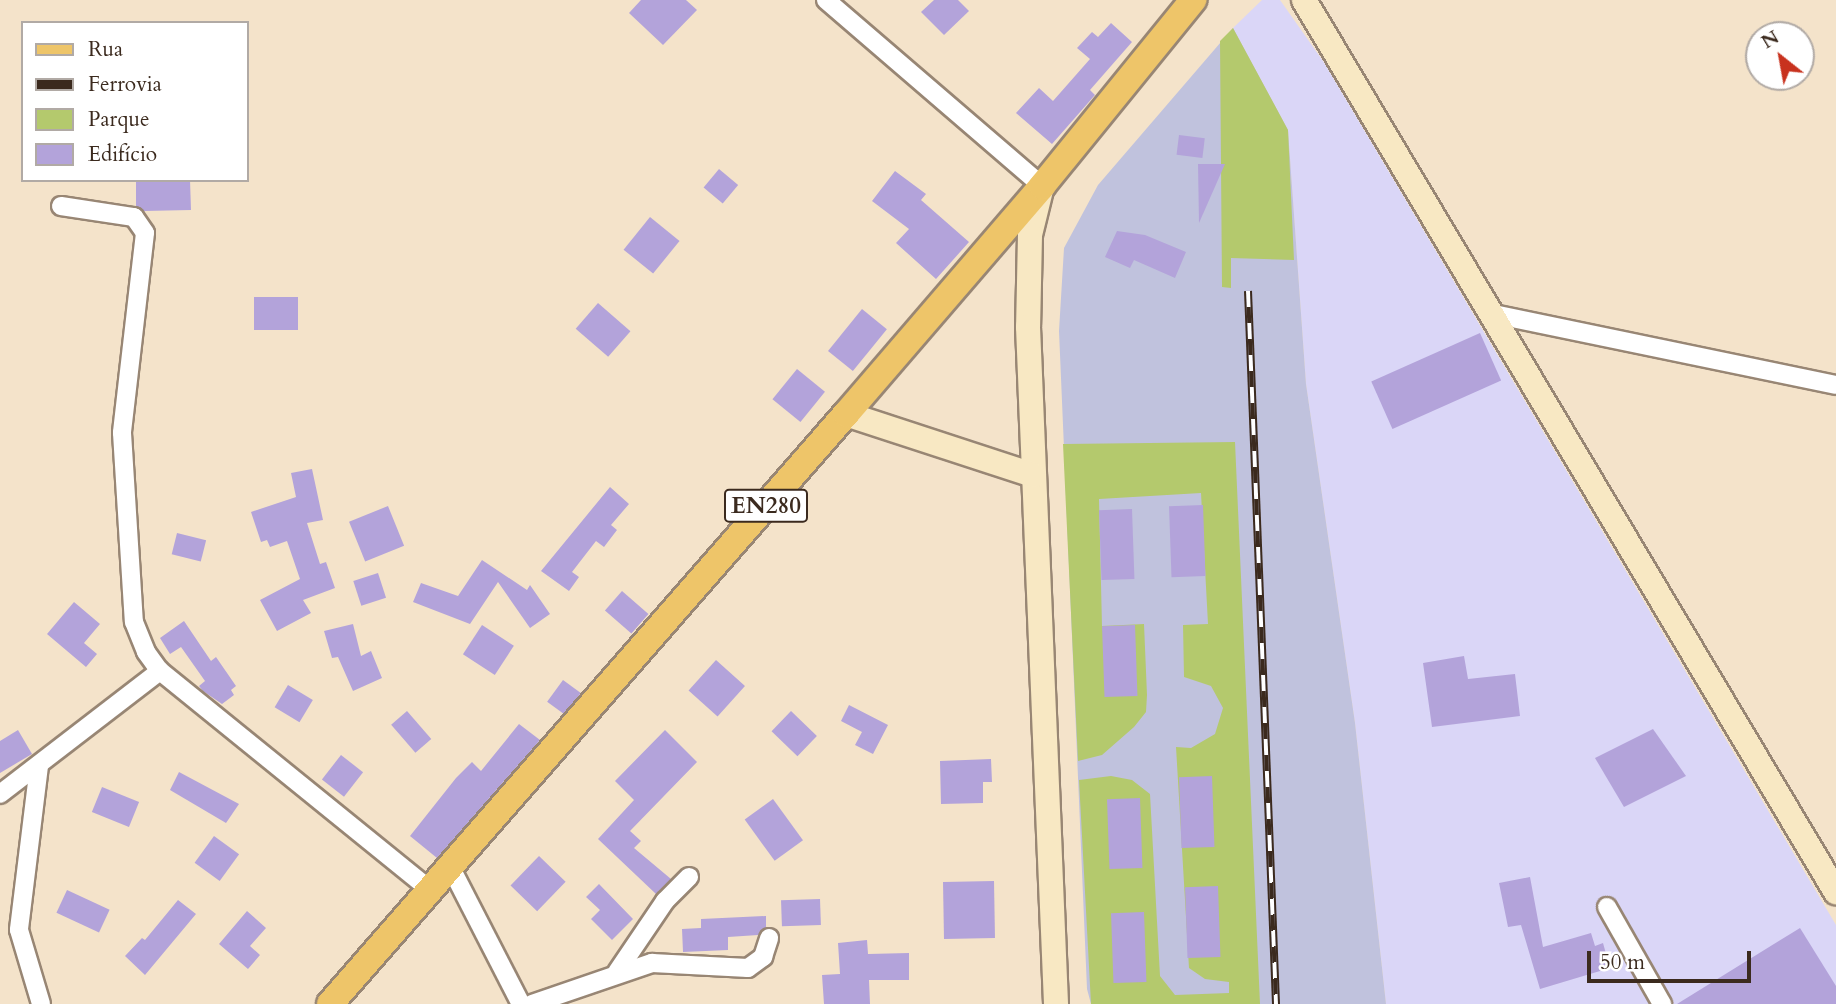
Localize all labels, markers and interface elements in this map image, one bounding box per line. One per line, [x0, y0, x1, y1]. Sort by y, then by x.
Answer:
legend [21, 21, 248, 182]
north arrow [1745, 21, 1815, 91]
text: N [1756, 24, 1784, 55]
text: Rua [88, 35, 123, 64]
text: Ferrovia [88, 70, 162, 99]
text: Parque [88, 105, 149, 134]
text: Edifício [88, 140, 157, 169]
road number: EN280 [724, 486, 808, 526]
scale bar [1591, 937, 1756, 981]
text: 50 m [1600, 948, 1645, 977]

